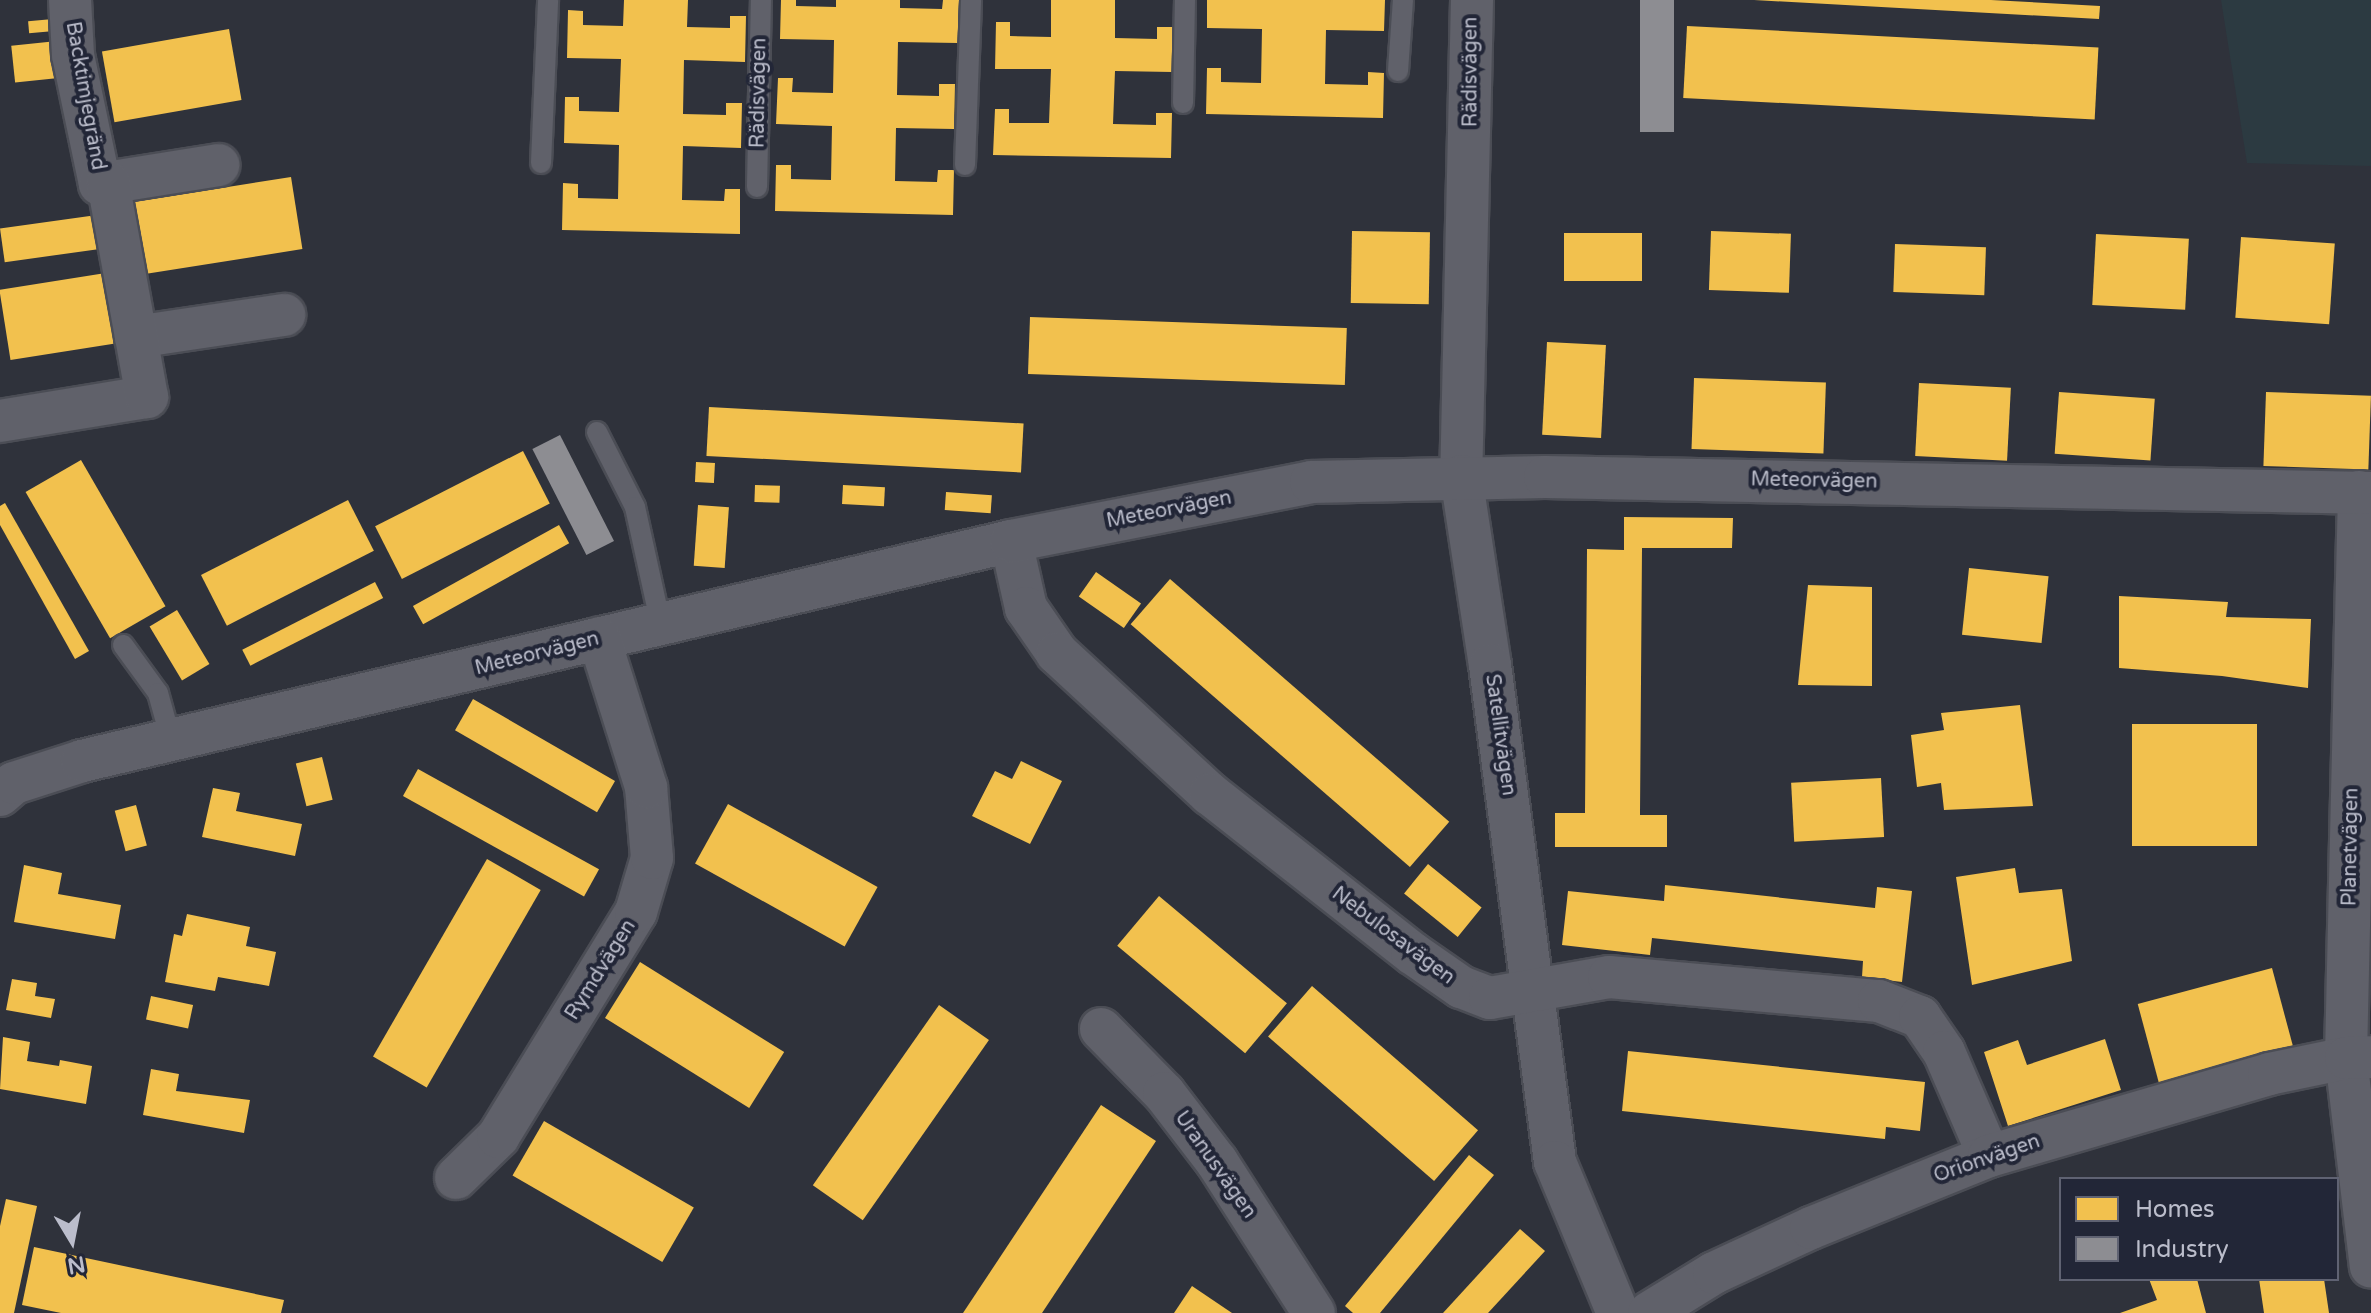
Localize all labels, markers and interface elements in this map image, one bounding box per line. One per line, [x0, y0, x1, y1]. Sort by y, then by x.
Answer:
street label: Rädisvägen [1459, 17, 1483, 127]
street label: Backtimjegränd [60, 20, 110, 172]
street label: Rädisvägen [746, 38, 772, 148]
street label: Meteorvägen [1750, 468, 1878, 494]
street label: Meteorvägen [1104, 486, 1234, 534]
street label: Meteorvägen [473, 627, 601, 681]
street label: Satellitvägen [1480, 673, 1520, 797]
street label: Planetvägen [2338, 788, 2364, 906]
street label: Nebulosavägen [1327, 882, 1459, 990]
street label: Rymdvägen [561, 915, 641, 1025]
street label: Uranusvägen [1169, 1107, 1261, 1223]
street label: Orionvägen [1931, 1130, 2043, 1188]
legend [2059, 1177, 2339, 1281]
text: Homes [2135, 1195, 2215, 1224]
north arrow [32, 1201, 112, 1281]
text: Industry [2135, 1235, 2229, 1264]
text: N [65, 1250, 87, 1279]

